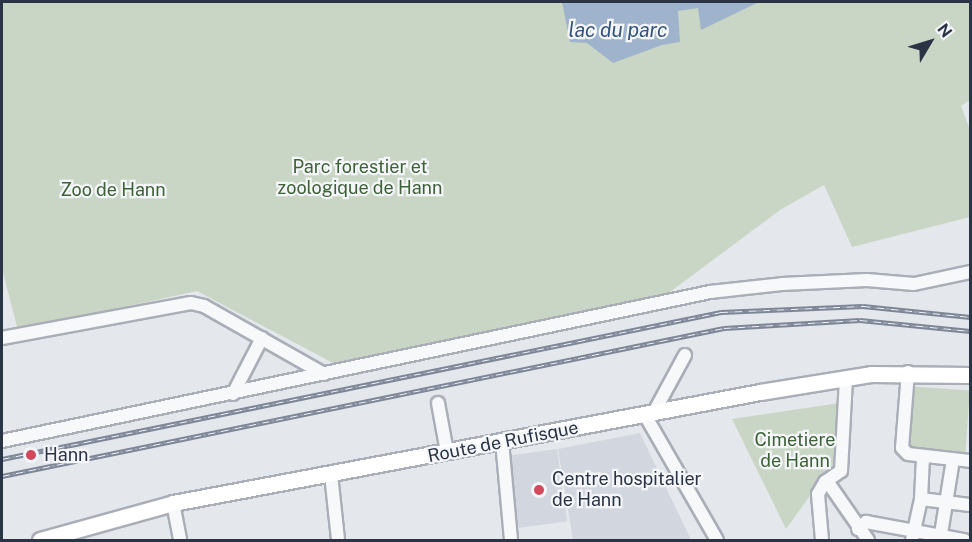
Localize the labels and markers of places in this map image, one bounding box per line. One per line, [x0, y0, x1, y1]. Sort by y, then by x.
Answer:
place label: Hann [44, 444, 88, 466]
marker: Hann [22, 446, 40, 464]
place label: Centre hospitalier de Hann [552, 469, 702, 512]
marker: Centre hospitalier de Hann [530, 481, 548, 499]

